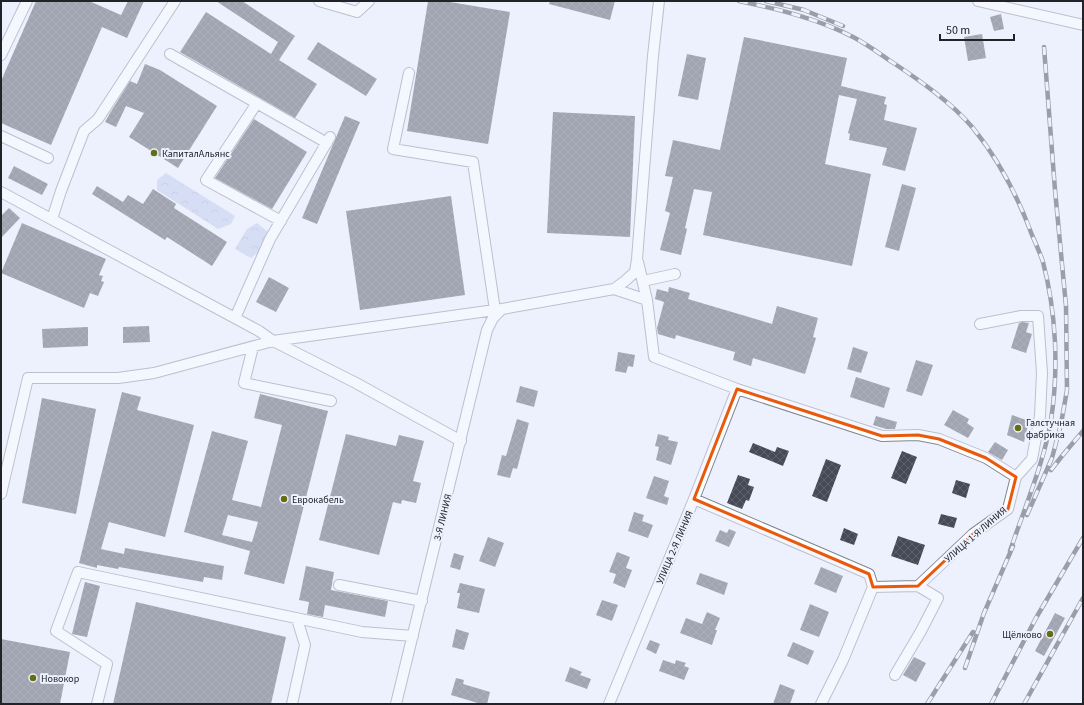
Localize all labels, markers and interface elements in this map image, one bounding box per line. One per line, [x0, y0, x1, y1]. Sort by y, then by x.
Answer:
scale bar [940, 16, 1014, 42]
text: 50 m [946, 22, 970, 39]
place label: КапиталАльянс [162, 147, 230, 161]
marker: КапиталАльянс [149, 148, 159, 158]
place label: Галстучная фабрика [1026, 416, 1075, 442]
marker: Галстучная фабрика [1013, 423, 1023, 433]
place label: Еврокабель [292, 493, 344, 507]
street label: 3-Я ЛИНИЯ [430, 493, 456, 542]
marker: Еврокабель [279, 494, 289, 504]
street label: УЛИЦА 1-Я ЛИНИЯ [941, 504, 1010, 566]
street label: УЛИЦА 2-Я ЛИНИЯ [653, 508, 697, 586]
place label: Щёлково [1002, 628, 1042, 642]
marker: Щёлково [1045, 629, 1055, 639]
place label: Новокор [41, 672, 80, 686]
marker: Новокор [28, 673, 38, 683]

